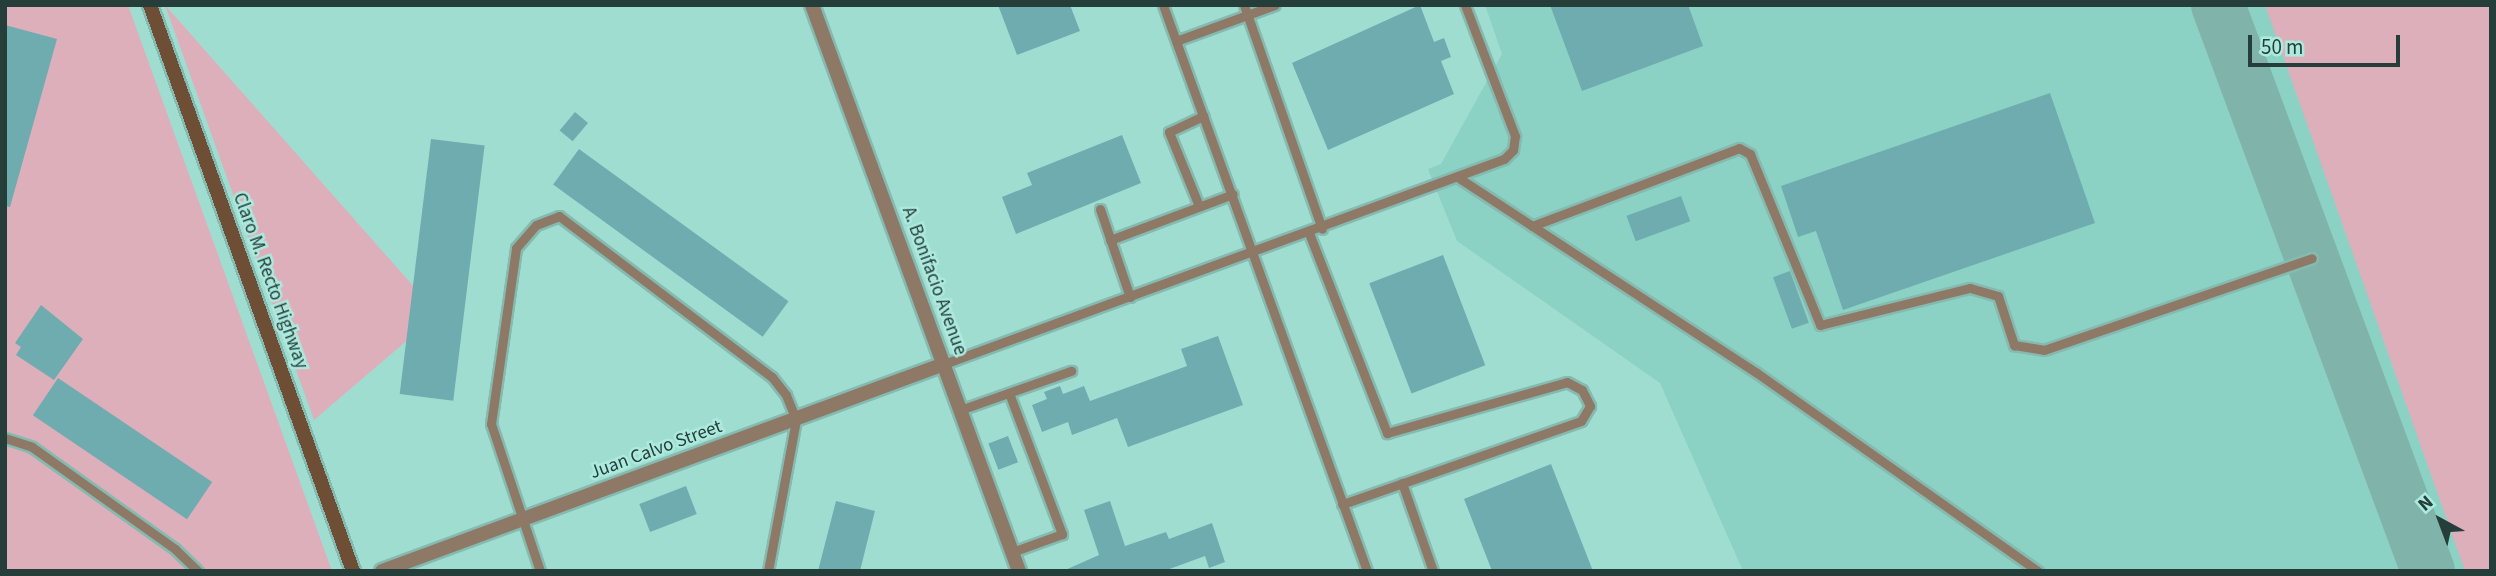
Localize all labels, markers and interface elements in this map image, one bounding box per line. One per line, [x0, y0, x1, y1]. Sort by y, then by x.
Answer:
scale bar [2251, 21, 2403, 65]
text: 50 m [2261, 32, 2303, 62]
street label: Claro M. Recto Highway [228, 190, 312, 372]
street label: A. Bonifacio Avenue [897, 204, 971, 358]
street label: Juan Calvo Street [587, 416, 725, 484]
north arrow [2405, 485, 2475, 555]
text: N [2412, 489, 2440, 518]

